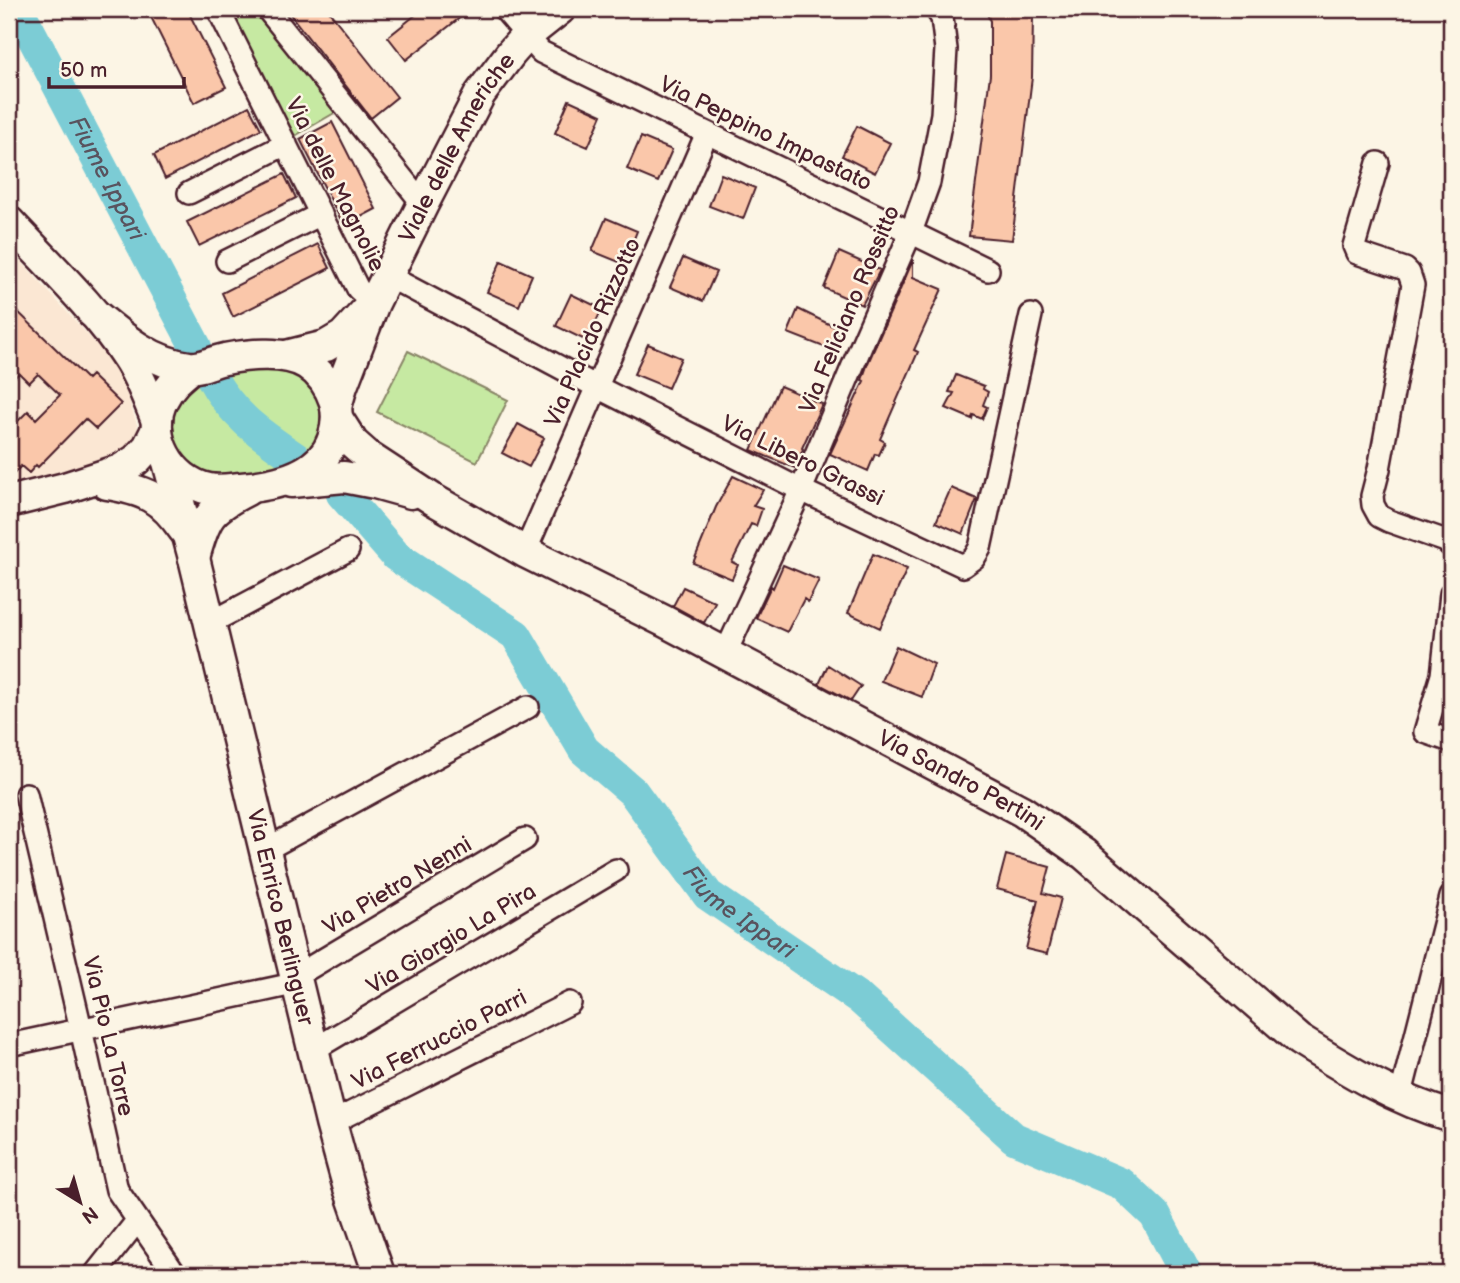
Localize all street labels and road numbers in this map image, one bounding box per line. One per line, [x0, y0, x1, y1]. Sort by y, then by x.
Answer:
street label: Viale delle Americhe [393, 47, 521, 247]
street label: Via Peppino Impastato [655, 70, 876, 198]
street label: Via delle Magnolie [279, 93, 391, 276]
street label: Via Feliciano Rossitto [793, 201, 906, 417]
street label: Via Placido Rizzotto [539, 233, 647, 431]
street label: Via Libero Grassi [717, 409, 888, 512]
street label: Via Sandro Pertini [873, 724, 1049, 837]
street label: Via Enrico Berlinguer [240, 806, 320, 1029]
street label: Via Pietro Nenni [318, 830, 477, 941]
street label: Via Giorgio La Pira [362, 877, 541, 1000]
street label: Via Pio La Torre [76, 954, 140, 1119]
street label: Via Ferruccio Parri [347, 984, 532, 1096]

